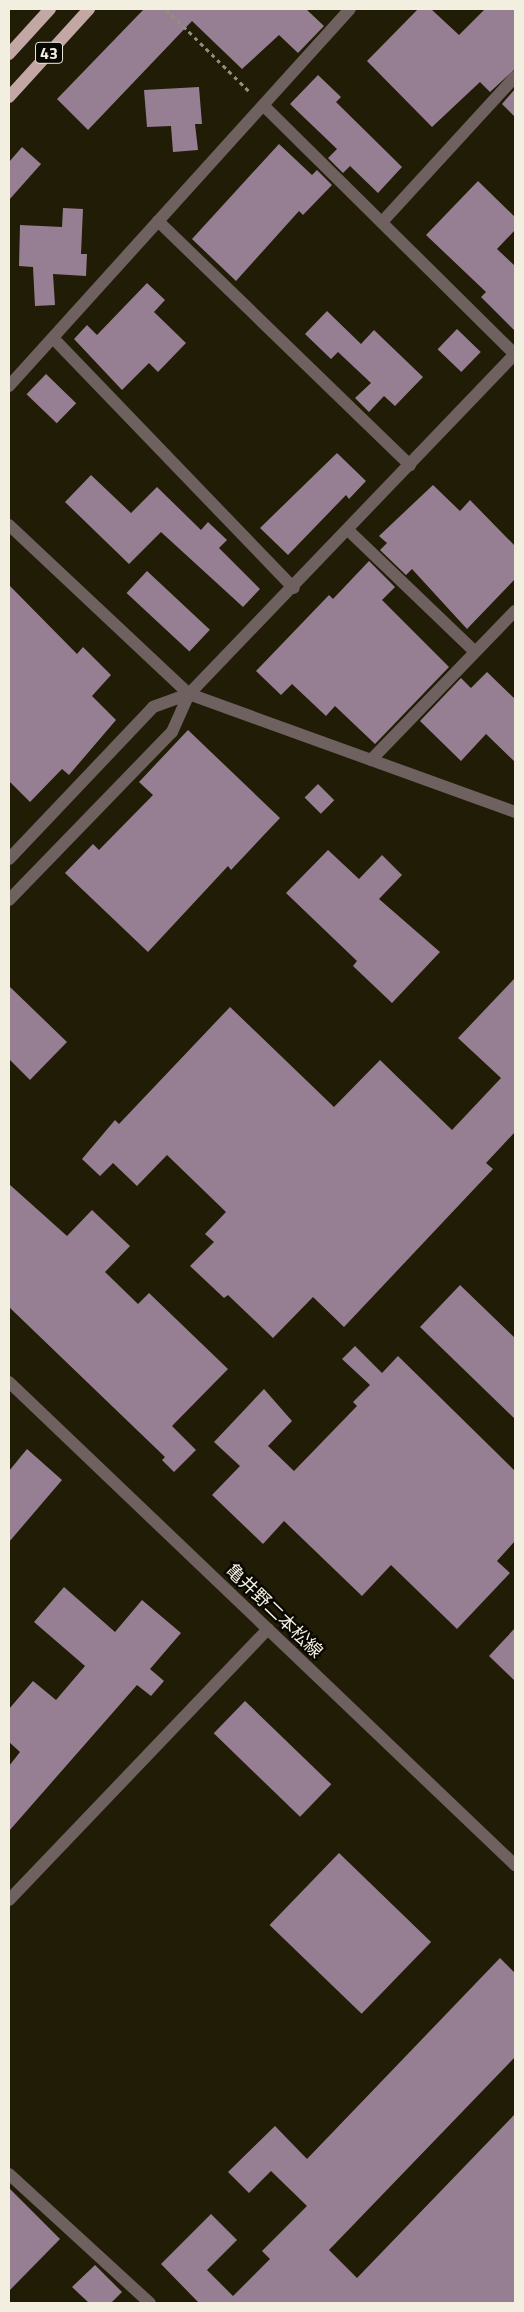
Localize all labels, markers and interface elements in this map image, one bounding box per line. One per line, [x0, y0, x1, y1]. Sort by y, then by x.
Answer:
road number: 43 [34, 40, 64, 66]
street label: 亀井野二本松線 [221, 1559, 327, 1663]

